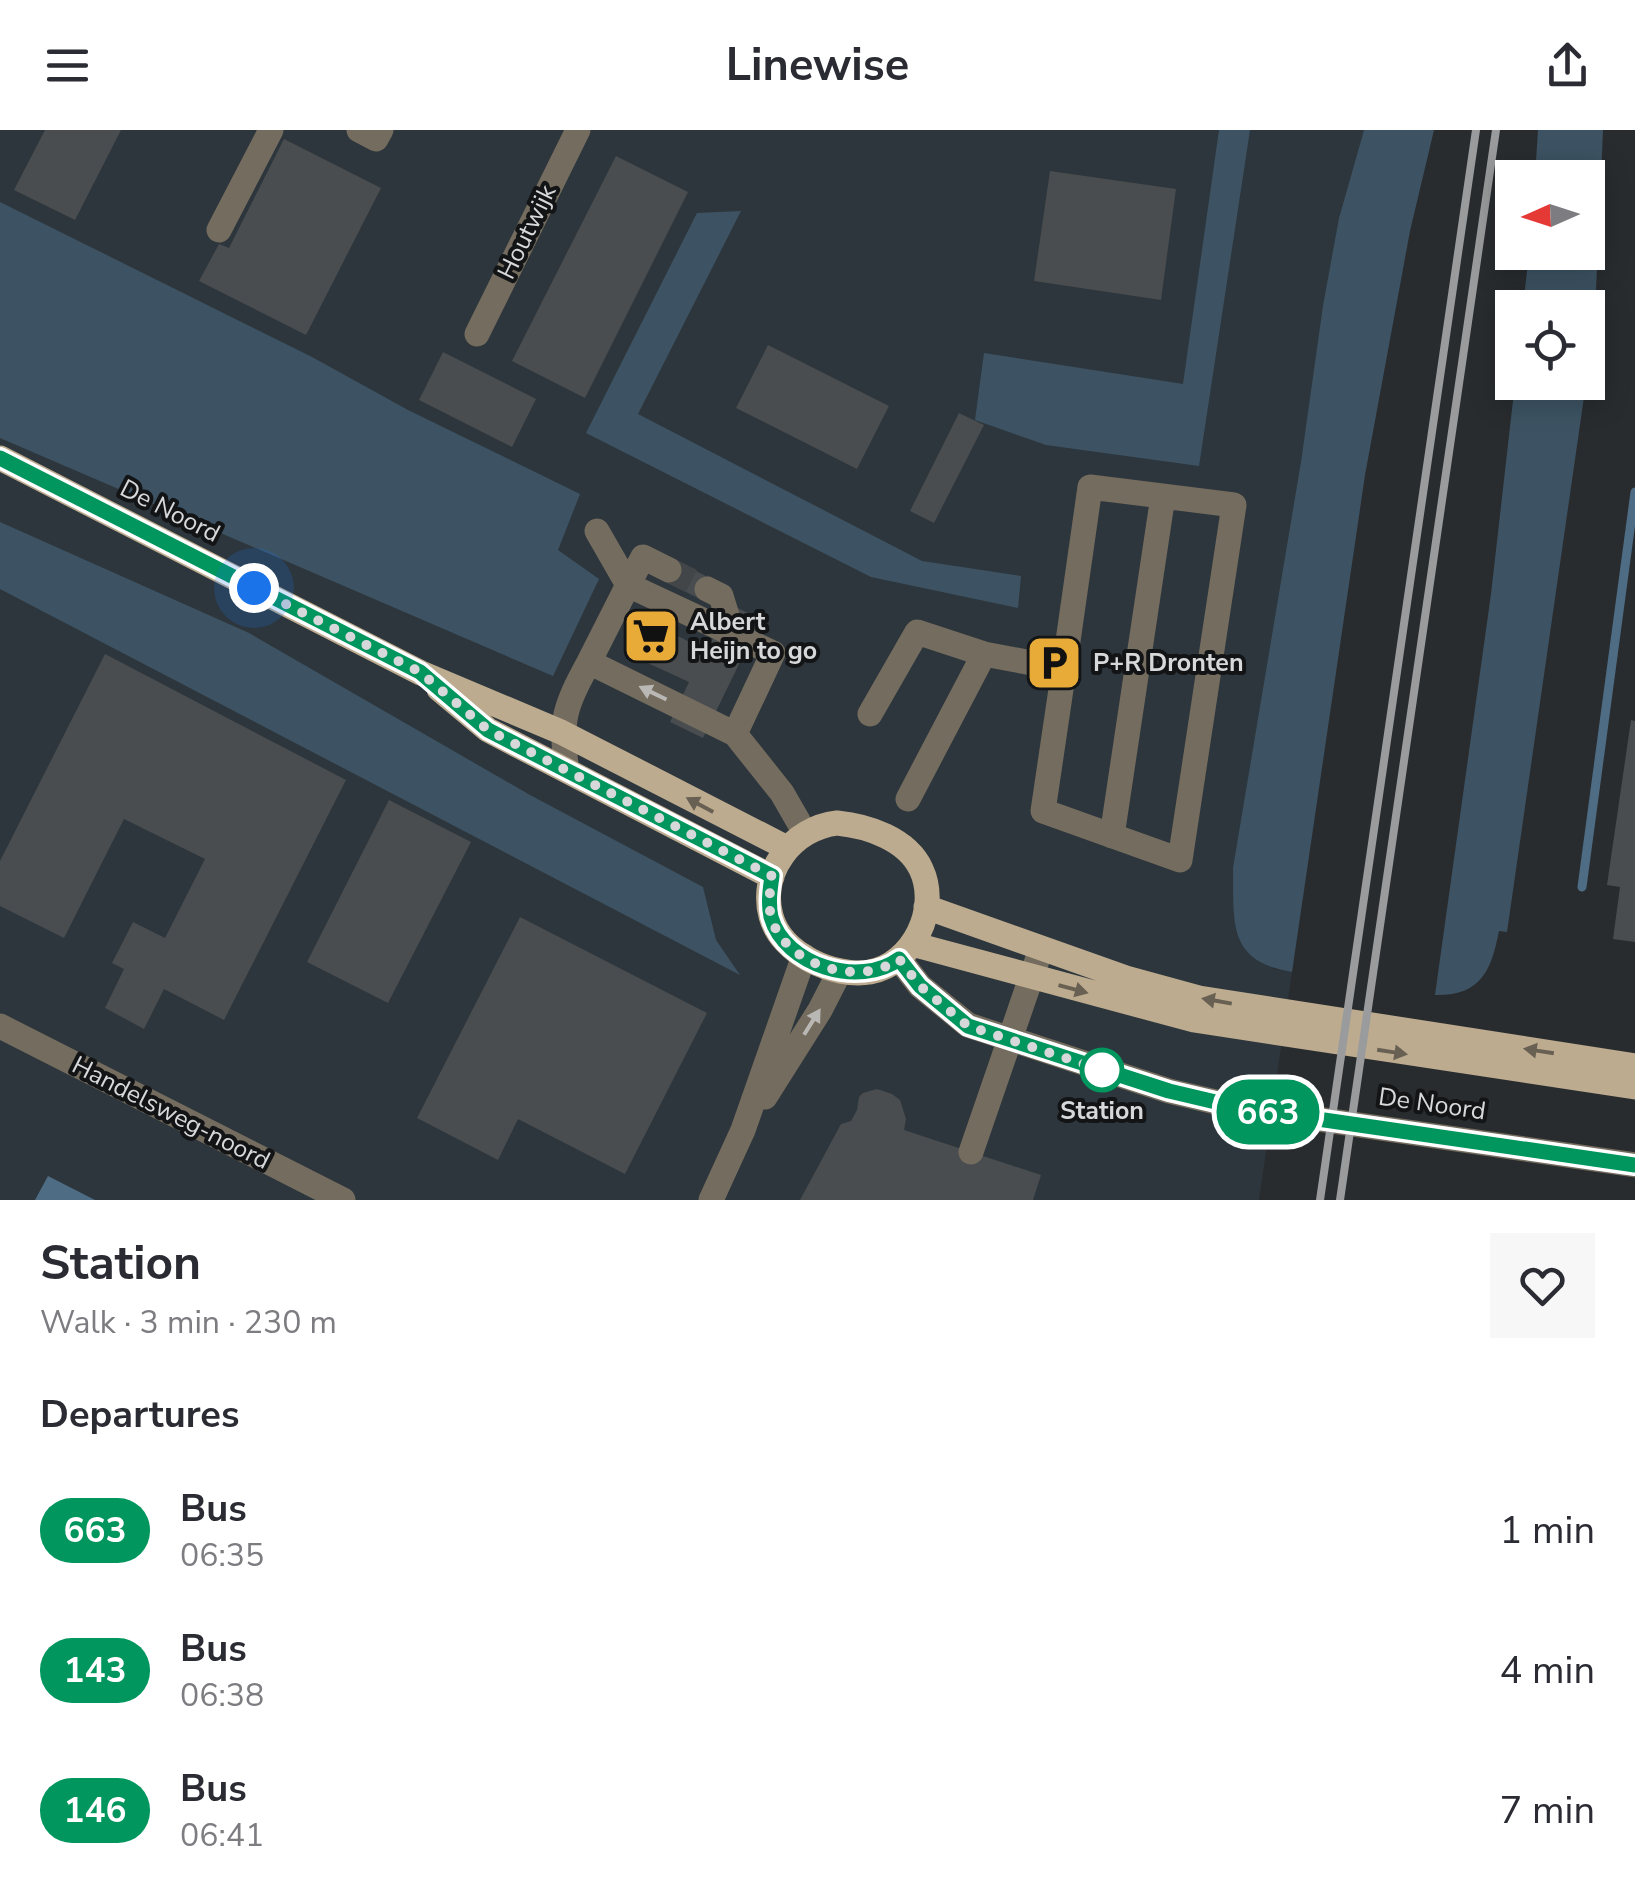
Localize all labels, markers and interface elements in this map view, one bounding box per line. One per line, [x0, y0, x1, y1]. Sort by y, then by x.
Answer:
text: Linewise [726, 35, 909, 96]
icon: menu [40, 38, 95, 93]
icon: share [1540, 38, 1595, 93]
north arrow [1495, 160, 1605, 270]
map controls [1495, 160, 1605, 400]
street label: Houtwijk [490, 179, 565, 285]
button: locate [1495, 290, 1605, 400]
street label: De Noord [114, 471, 226, 551]
your location [229, 563, 279, 613]
place label: Albert Heijn to go [690, 605, 817, 668]
supermarket icon: Albert Heijn to go [621, 606, 681, 666]
parking icon: P+R Dronten [1024, 633, 1084, 693]
place label: P+R Dronten [1093, 646, 1244, 680]
one-way arrow [638, 685, 667, 702]
one-way arrow [686, 797, 715, 814]
one-way arrow [1058, 982, 1089, 997]
one-way arrow [1201, 993, 1233, 1008]
one-way arrow [803, 1008, 820, 1036]
one-way arrow [1522, 1042, 1554, 1058]
one-way arrow [1377, 1044, 1408, 1060]
street label: Handelsweg-noord [66, 1048, 276, 1178]
marker: Station [1081, 1049, 1123, 1091]
line badge: 663 [1210, 1080, 1326, 1144]
street label: De Noord [1376, 1080, 1488, 1128]
text: 663 [1236, 1089, 1300, 1136]
place label: Station [1060, 1094, 1144, 1128]
text: Station [40, 1230, 201, 1296]
button: heart [1490, 1233, 1595, 1338]
text: Walk · 3 min · 230 m [40, 1301, 337, 1344]
text: Departures [40, 1389, 239, 1440]
text: Bus [180, 1483, 247, 1534]
text: 1 min [1500, 1505, 1595, 1556]
text: 663 [63, 1507, 127, 1554]
text: 06:35 [180, 1534, 264, 1577]
text: Bus [180, 1623, 247, 1674]
text: 4 min [1500, 1645, 1595, 1696]
text: 143 [63, 1647, 127, 1694]
text: 06:38 [180, 1674, 264, 1717]
text: Bus [180, 1763, 247, 1814]
text: 7 min [1500, 1785, 1595, 1836]
text: 146 [63, 1787, 127, 1834]
text: 06:41 [180, 1814, 264, 1857]

